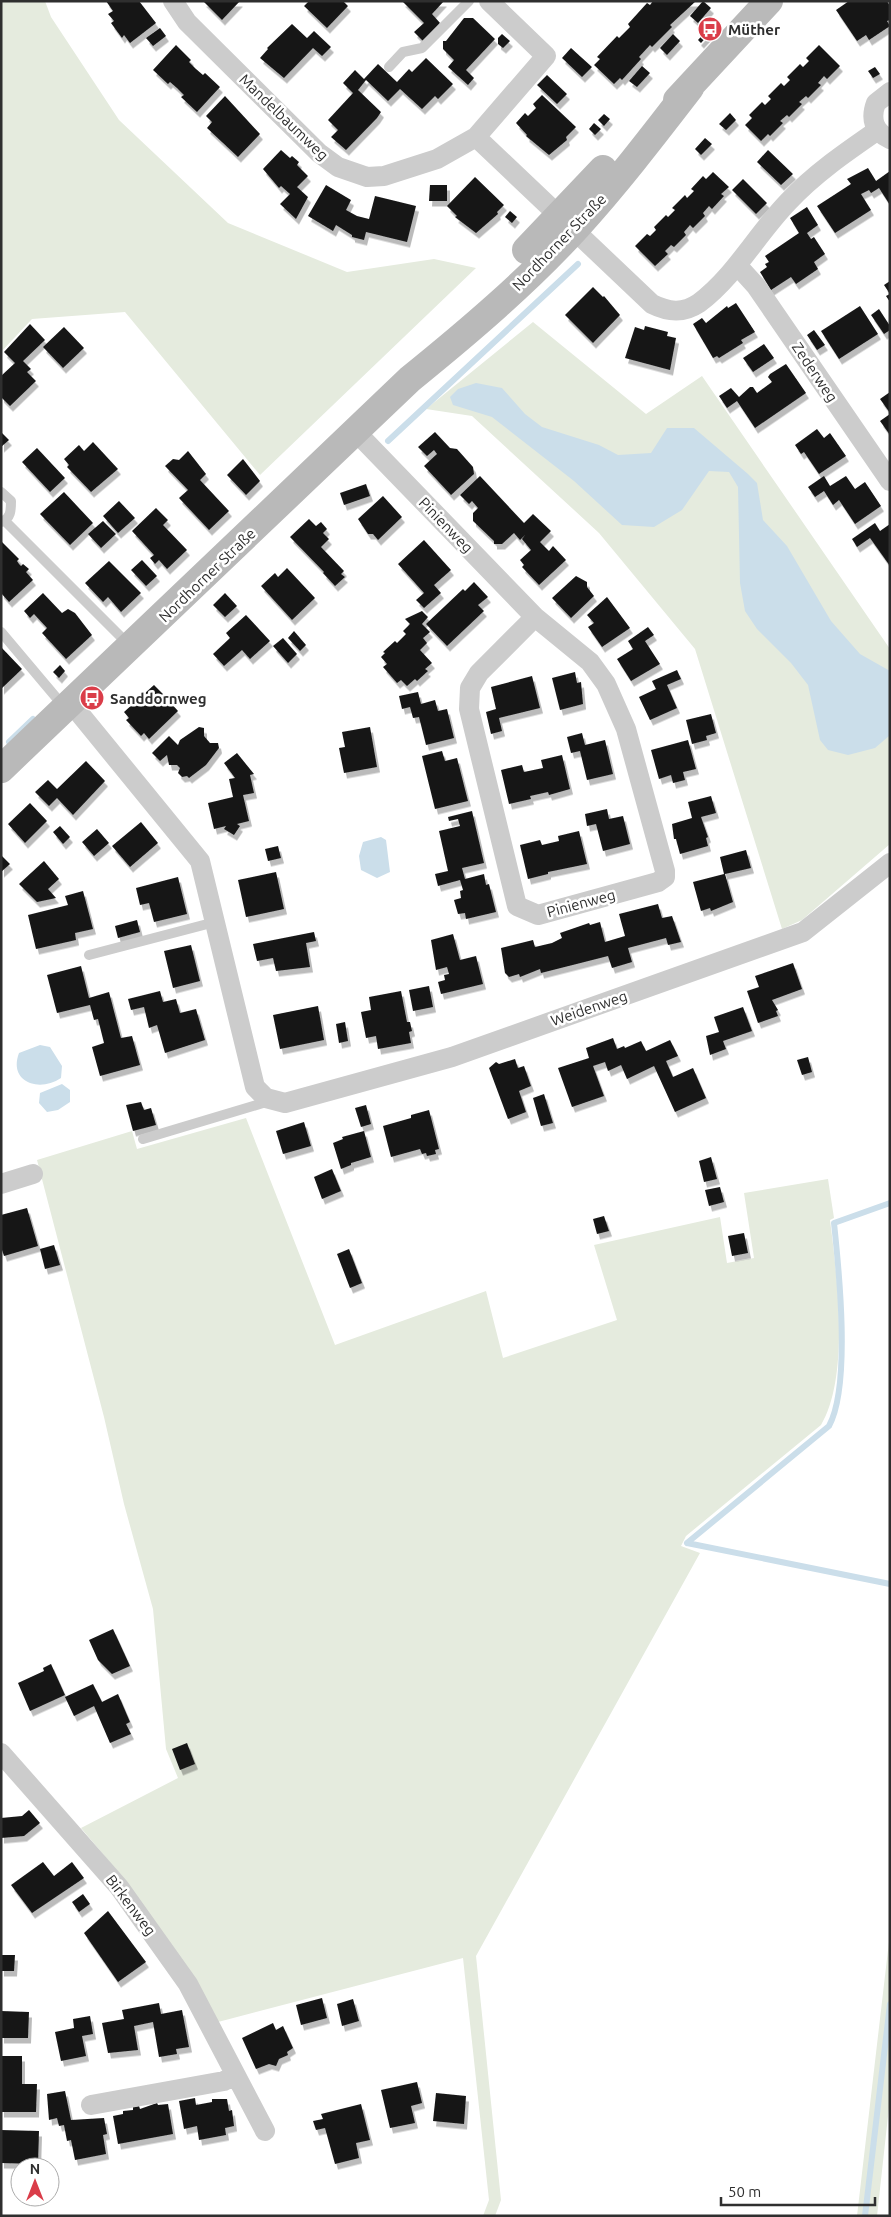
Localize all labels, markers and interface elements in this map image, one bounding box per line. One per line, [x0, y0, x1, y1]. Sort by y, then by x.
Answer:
bus stop icon: Müther [697, 16, 723, 42]
place label: Müther [728, 21, 781, 38]
street label: Mandelbaumweg [236, 70, 332, 164]
street label: Nordhorner Straße [509, 190, 609, 294]
street label: Zederweg [789, 339, 841, 405]
street label: Pinienweg [416, 494, 476, 556]
street label: Nordhorner Straße [155, 525, 259, 625]
bus stop icon: Sanddornweg [79, 685, 105, 711]
place label: Sanddornweg [110, 690, 206, 707]
street label: Pinienweg [545, 886, 617, 920]
street label: Weidenweg [549, 987, 629, 1029]
street label: Birkenweg [103, 1871, 159, 1939]
north arrow [10, 2157, 60, 2207]
text: N [30, 2161, 40, 2177]
scale bar [721, 2174, 875, 2206]
text: 50 m [728, 2183, 761, 2200]

